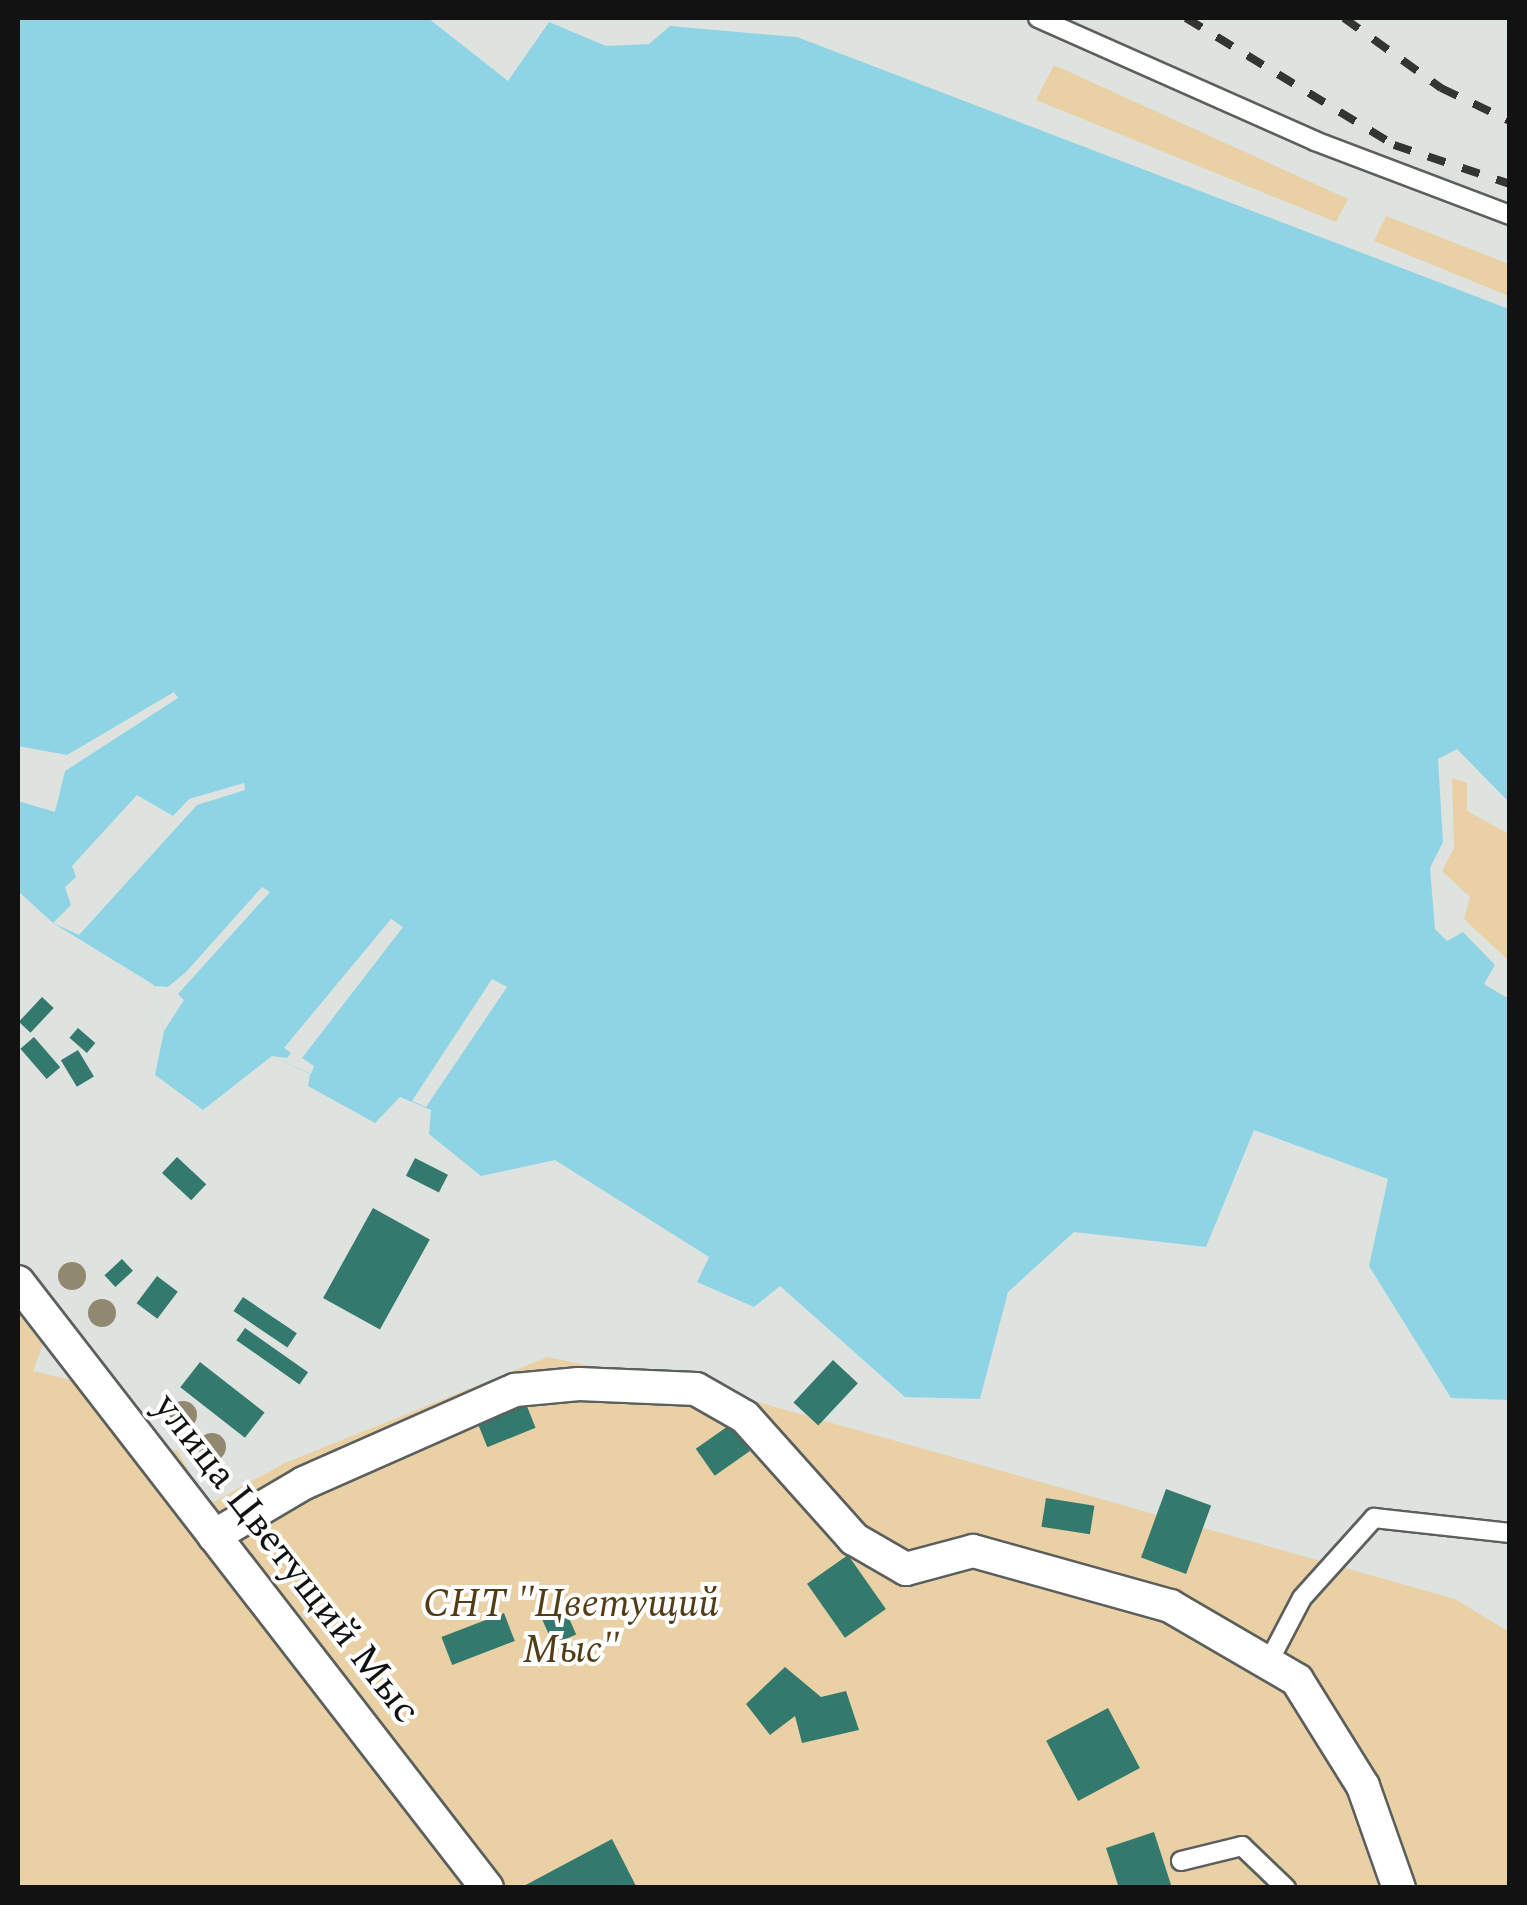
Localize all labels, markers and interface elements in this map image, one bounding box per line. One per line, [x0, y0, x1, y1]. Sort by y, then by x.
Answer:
street label: улица Цветущий Мыс [142, 1384, 430, 1734]
park label: СНТ "Цветущий Мыс" [423, 1581, 719, 1675]

